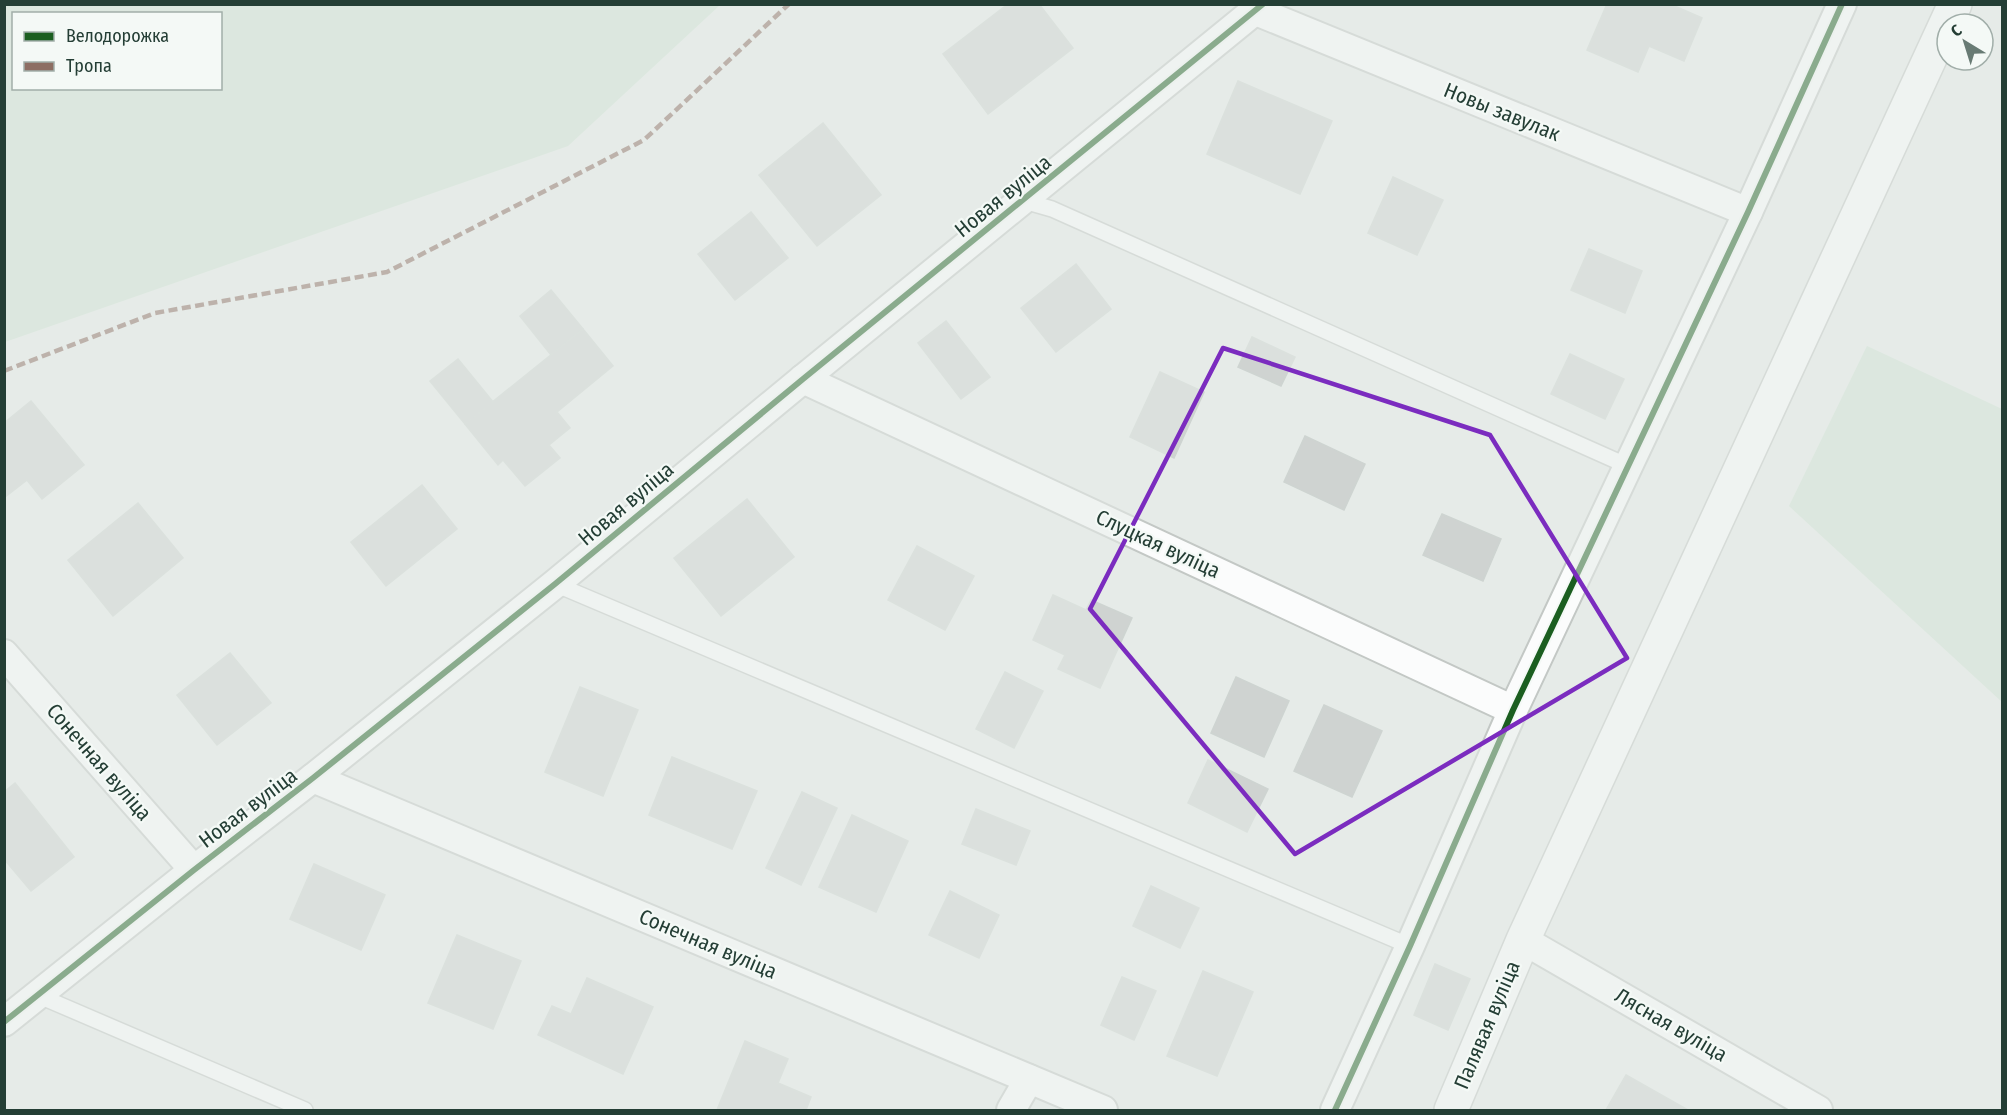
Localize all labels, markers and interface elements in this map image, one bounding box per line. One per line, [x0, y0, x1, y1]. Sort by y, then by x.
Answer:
legend [12, 12, 222, 90]
north arrow [1935, 12, 1995, 72]
text: С [1947, 20, 1966, 41]
text: Велодорожка [66, 25, 169, 47]
text: Тропа [66, 55, 112, 77]
street label: Новы завулак [1440, 77, 1564, 147]
street label: Новая вуліца [949, 149, 1057, 243]
street label: Новая вуліца [573, 457, 679, 551]
street label: Слуцкая вуліца [1092, 504, 1224, 584]
street label: Сонечная вуліца [41, 698, 157, 826]
street label: Новая вуліца [194, 763, 302, 853]
street label: Сонечная вуліца [635, 903, 781, 985]
street label: Палявая вуліца [1448, 957, 1526, 1093]
street label: Лясная вуліца [1610, 982, 1732, 1068]

